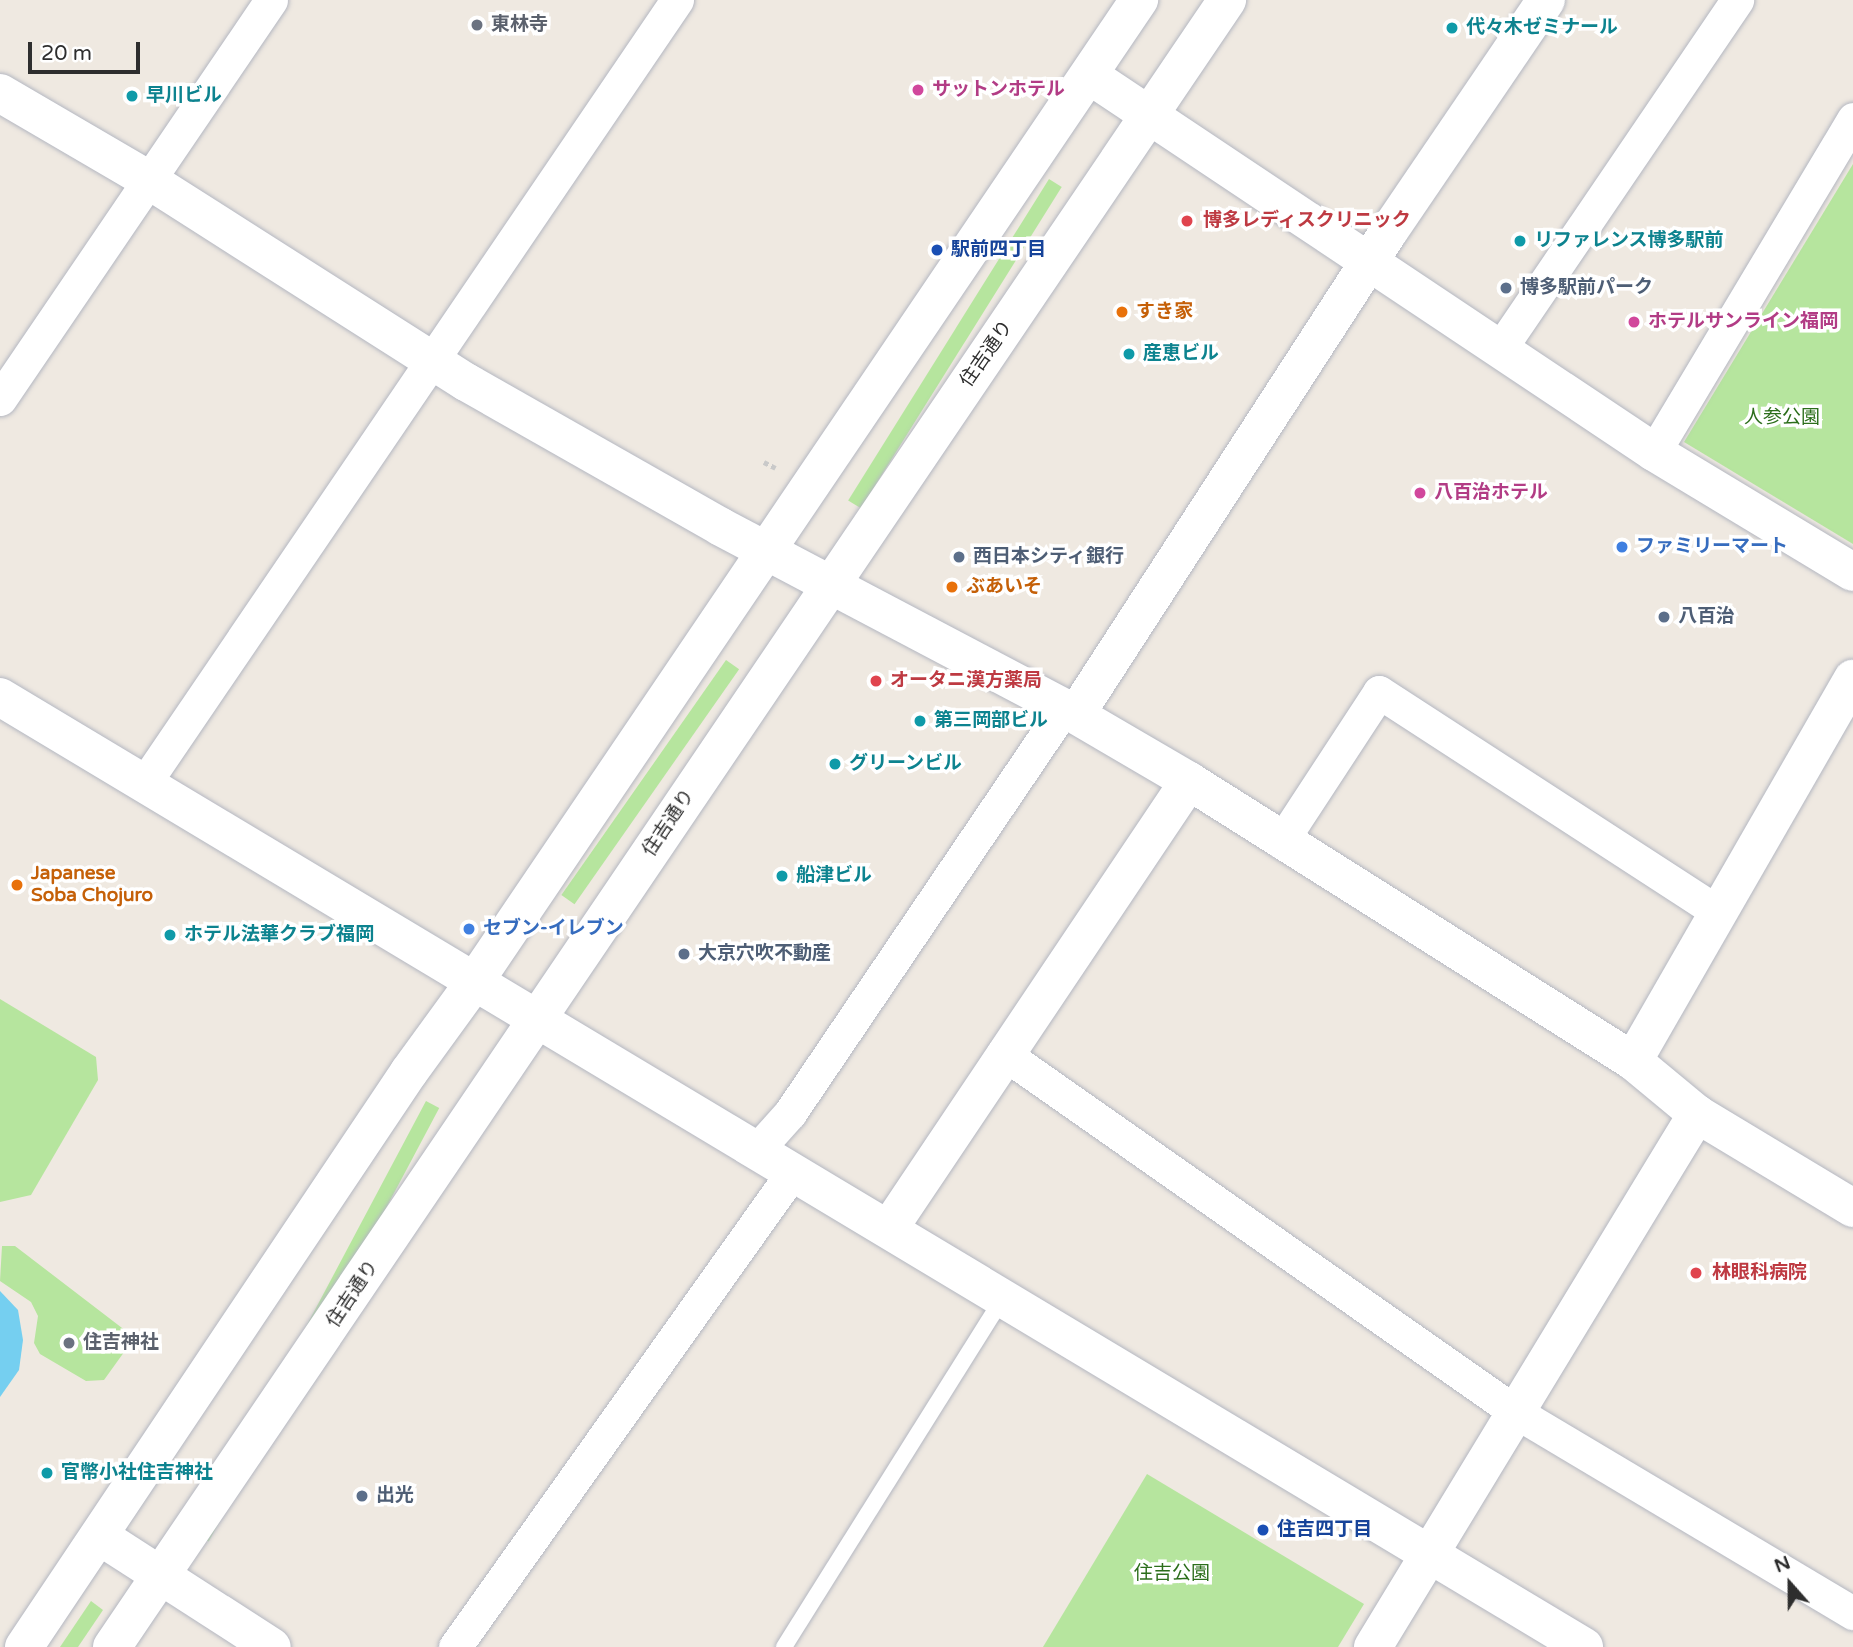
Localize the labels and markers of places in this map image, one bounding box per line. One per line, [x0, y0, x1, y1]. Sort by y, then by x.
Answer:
place label: 東林寺 [491, 14, 548, 36]
marker: 東林寺 [469, 17, 485, 33]
place label: 代々木ゼミナール [1466, 17, 1618, 39]
marker: 代々木ゼミナール [1444, 20, 1460, 36]
place label: サットンホテル [932, 79, 1065, 101]
marker: サットンホテル [910, 82, 926, 98]
place label: 早川ビル [146, 85, 222, 107]
marker: 早川ビル [124, 88, 140, 104]
place label: 博多レディスクリニック [1203, 210, 1412, 232]
marker: 博多レディスクリニック [1177, 211, 1197, 231]
place label: リファレンス博多駅前 [1534, 230, 1724, 252]
marker: リファレンス博多駅前 [1512, 233, 1528, 249]
place label: 駅前四丁目 [951, 239, 1046, 261]
marker: 駅前四丁目 [929, 242, 945, 258]
place label: 博多駅前パーク [1520, 277, 1653, 299]
marker: 博多駅前パーク [1498, 280, 1514, 296]
place label: すき家 [1136, 301, 1193, 323]
marker: すき家 [1114, 304, 1130, 320]
place label: ホテルサンライン福岡 [1648, 311, 1838, 333]
marker: ホテルサンライン福岡 [1626, 314, 1642, 330]
place label: 産恵ビル [1143, 343, 1219, 365]
marker: 産恵ビル [1121, 346, 1137, 362]
place label: 八百治ホテル [1434, 482, 1548, 504]
marker: 八百治ホテル [1412, 485, 1428, 501]
place label: ファミリーマート [1636, 536, 1788, 558]
marker: ファミリーマート [1614, 539, 1630, 555]
place label: 西日本シティ銀行 [973, 546, 1125, 568]
marker: 西日本シティ銀行 [951, 549, 967, 565]
place label: ぶあいそ [966, 576, 1042, 598]
marker: ぶあいそ [944, 579, 960, 595]
place label: 八百治 [1678, 606, 1735, 628]
marker: 八百治 [1656, 609, 1672, 625]
place label: オータニ漢方薬局 [890, 670, 1042, 692]
marker: オータニ漢方薬局 [868, 673, 884, 689]
place label: 第三岡部ビル [934, 710, 1048, 732]
marker: 第三岡部ビル [912, 713, 928, 729]
place label: グリーンビル [849, 753, 963, 775]
marker: グリーンビル [827, 756, 843, 772]
place label: Japanese Soba Chojuro [31, 863, 153, 907]
place label: 船津ビル [796, 865, 872, 887]
marker: 船津ビル [774, 868, 790, 884]
marker: Japanese Soba Chojuro [9, 877, 25, 893]
place label: セブン-イレブン [483, 918, 624, 940]
marker: セブン-イレブン [461, 921, 477, 937]
place label: ホテル法華クラブ福岡 [184, 924, 374, 946]
marker: ホテル法華クラブ福岡 [162, 927, 178, 943]
place label: 大京穴吹不動産 [698, 943, 831, 965]
marker: 大京穴吹不動産 [676, 946, 692, 962]
place label: 林眼科病院 [1712, 1262, 1807, 1284]
marker: 林眼科病院 [1686, 1263, 1706, 1283]
place label: 住吉神社 [83, 1332, 159, 1354]
marker: 住吉神社 [61, 1335, 77, 1351]
place label: 官幣小社住吉神社 [61, 1462, 213, 1484]
marker: 官幣小社住吉神社 [39, 1465, 55, 1481]
place label: 出光 [376, 1485, 414, 1507]
marker: 出光 [354, 1488, 370, 1504]
place label: 住吉四丁目 [1277, 1519, 1372, 1541]
marker: 住吉四丁目 [1255, 1522, 1271, 1538]

